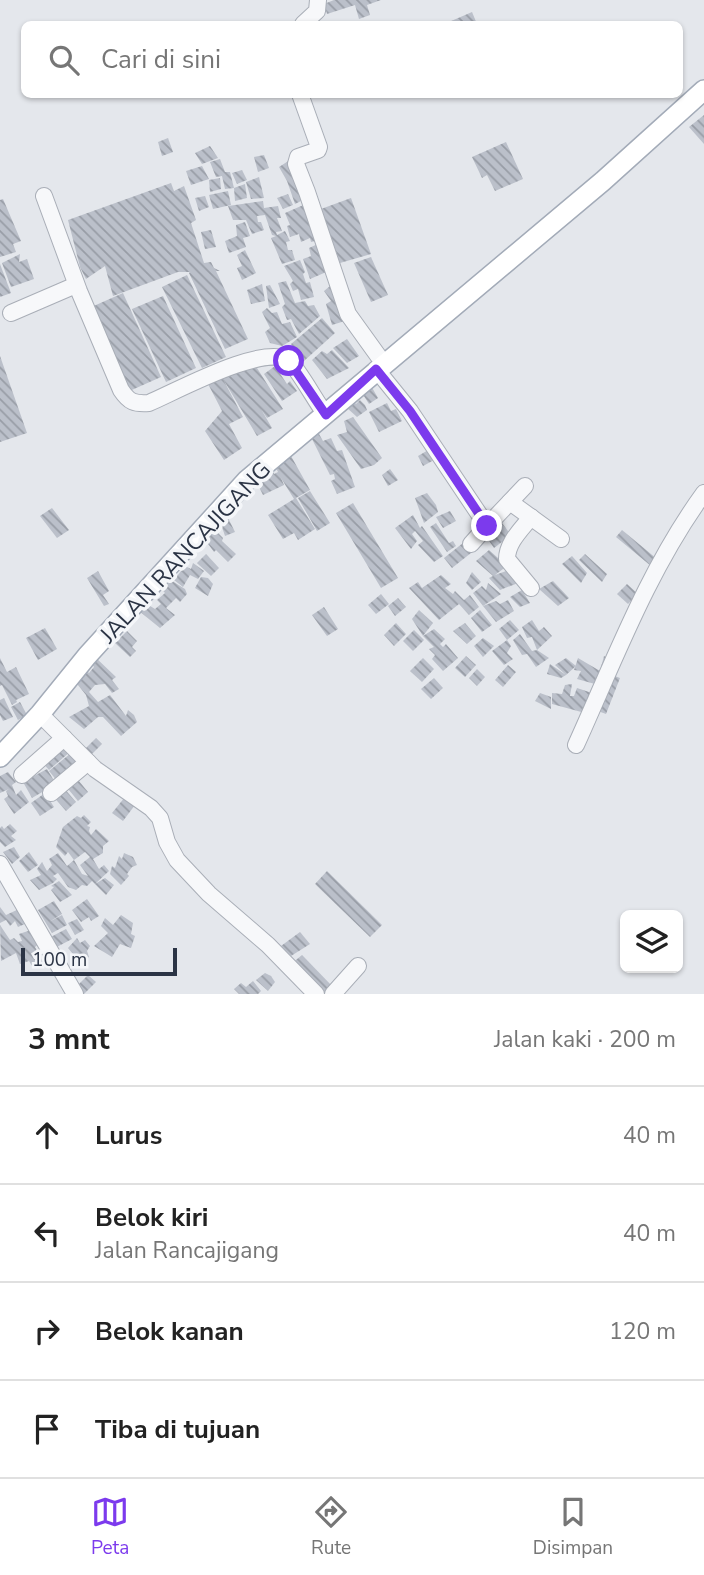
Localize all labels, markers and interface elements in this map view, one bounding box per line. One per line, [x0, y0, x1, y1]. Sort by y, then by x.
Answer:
search box [21, 21, 683, 98]
icon: search [45, 41, 83, 79]
text: Cari di sini [101, 42, 221, 77]
route start [273, 345, 304, 376]
street label: JALAN RANCAJIGANG [92, 455, 278, 651]
route end [471, 510, 502, 541]
map controls [620, 910, 683, 973]
button: layers [620, 910, 683, 973]
scale bar [21, 945, 177, 977]
text: 100 m [32, 947, 87, 973]
text: 3 mnt [28, 1019, 109, 1060]
text: Jalan kaki · 200 m [494, 1024, 676, 1055]
icon: ahead [28, 1116, 66, 1154]
text: Lurus [95, 1118, 162, 1153]
text: 40 m [623, 1120, 676, 1151]
text: Belok kiri [95, 1200, 208, 1235]
icon: left [28, 1214, 66, 1252]
text: 40 m [623, 1218, 676, 1249]
text: Jalan Rancajigang [95, 1235, 279, 1266]
icon: right [28, 1312, 66, 1350]
text: Belok kanan [95, 1314, 244, 1349]
text: 120 m [609, 1316, 676, 1347]
icon: arrive [28, 1410, 66, 1448]
text: Tiba di tujuan [95, 1412, 260, 1447]
tab: Peta [91, 1493, 129, 1561]
tab: Rute [311, 1493, 351, 1561]
tab: Disimpan [533, 1493, 613, 1561]

